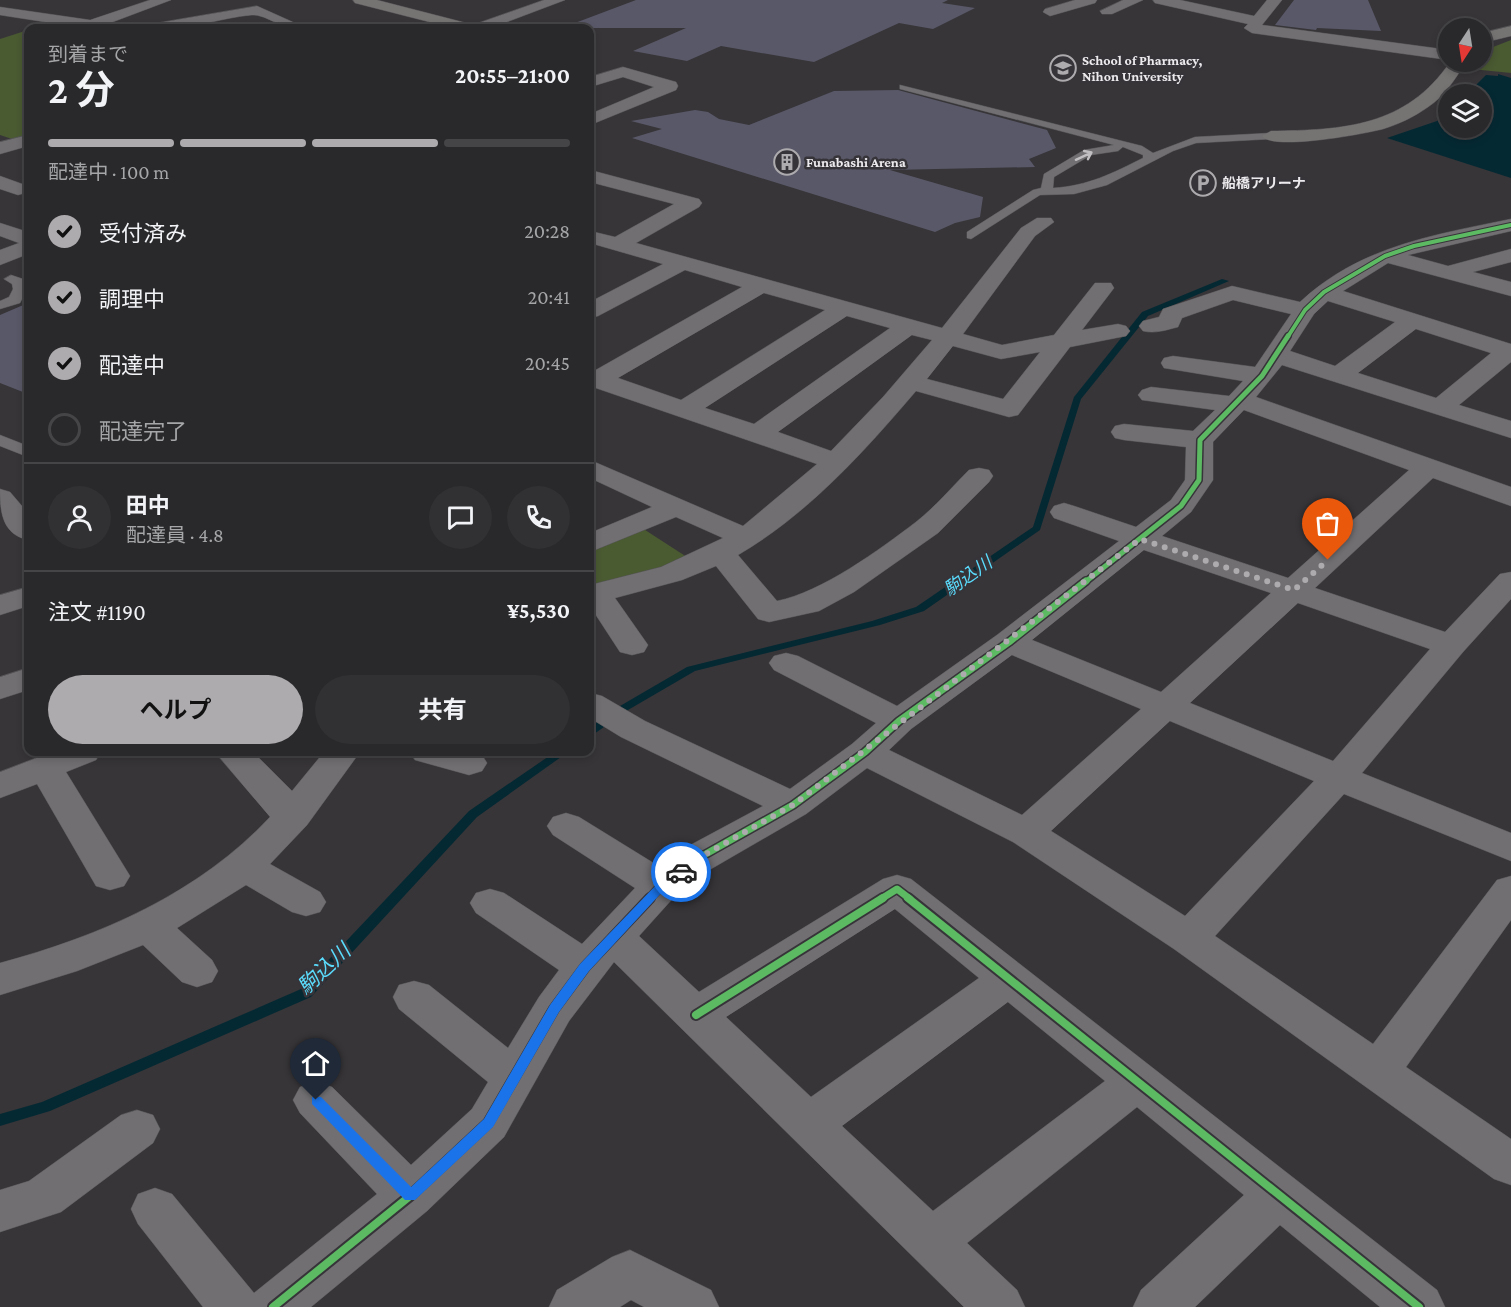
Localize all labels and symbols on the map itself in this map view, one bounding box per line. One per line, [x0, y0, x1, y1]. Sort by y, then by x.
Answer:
north arrow [1438, 18, 1492, 72]
place label: School of Pharmacy, Nihon University [1082, 52, 1202, 84]
school or university icon: School of Pharmacy, Nihon University [1048, 53, 1078, 83]
building icon: Funabashi Arena [772, 147, 802, 177]
one-way arrow [1074, 149, 1092, 161]
place label: Funabashi Arena [806, 154, 906, 170]
parking icon: 船橋アリーナ [1188, 168, 1218, 198]
place label: 船橋アリーナ [1222, 175, 1306, 191]
pin [1302, 498, 1353, 560]
water label: 駒込川 [940, 551, 997, 600]
courier [651, 842, 711, 902]
water label: 駒込川 [293, 937, 357, 999]
pin [290, 1038, 341, 1100]

